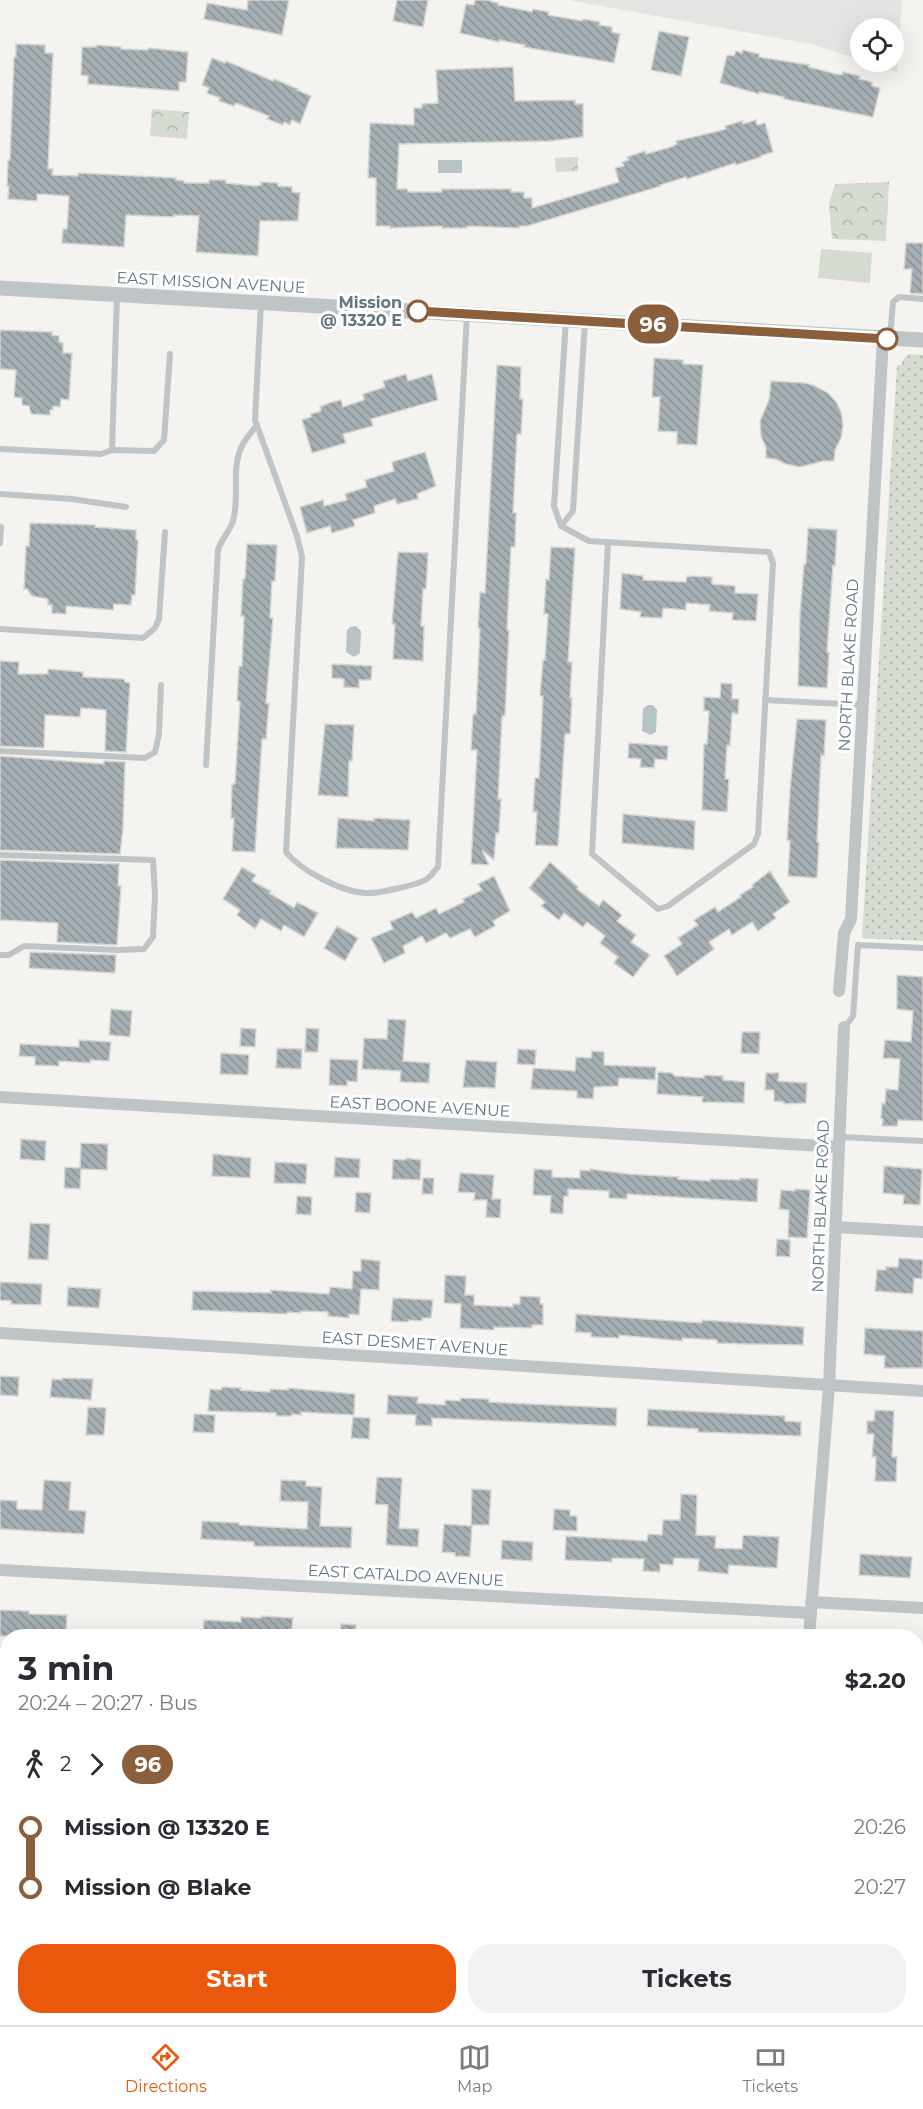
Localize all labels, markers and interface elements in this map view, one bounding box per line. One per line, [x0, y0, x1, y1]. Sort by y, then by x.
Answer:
map controls [850, 18, 904, 72]
button: locate [850, 18, 904, 72]
street label: EAST MISSION AVENUE [116, 268, 306, 297]
place label: Mission @ 13320 E [320, 293, 402, 330]
marker: Mission @ 13320 E [407, 300, 429, 322]
line badge: 96 [626, 304, 680, 344]
text: 96 [640, 312, 666, 337]
unlabelled marker [876, 328, 898, 350]
street label: NORTH BLAKE ROAD [834, 578, 863, 752]
street label: EAST BOONE AVENUE [329, 1092, 511, 1121]
street label: NORTH BLAKE ROAD [808, 1119, 833, 1293]
street label: EAST DESMET AVENUE [321, 1327, 509, 1360]
street label: EAST CATALDO AVENUE [307, 1561, 505, 1590]
text: 3 min [18, 1648, 114, 1688]
text: $2.20 [845, 1667, 906, 1694]
text: 20:24 – 20:27 · Bus [18, 1691, 197, 1715]
icon: walk [18, 1748, 51, 1781]
icon: forward [80, 1748, 113, 1781]
text: 2 [60, 1752, 71, 1776]
text: 96 [134, 1752, 161, 1777]
text: Mission @ 13320 E [64, 1814, 270, 1841]
text: 20:26 [854, 1815, 906, 1839]
text: Mission @ Blake [64, 1874, 251, 1901]
text: 20:27 [854, 1875, 906, 1899]
button: Start [18, 1944, 456, 2013]
button: Tickets [468, 1944, 906, 2013]
tab: Directions [125, 2041, 207, 2096]
tab: Map [457, 2041, 492, 2096]
tab: Tickets [742, 2041, 798, 2096]

